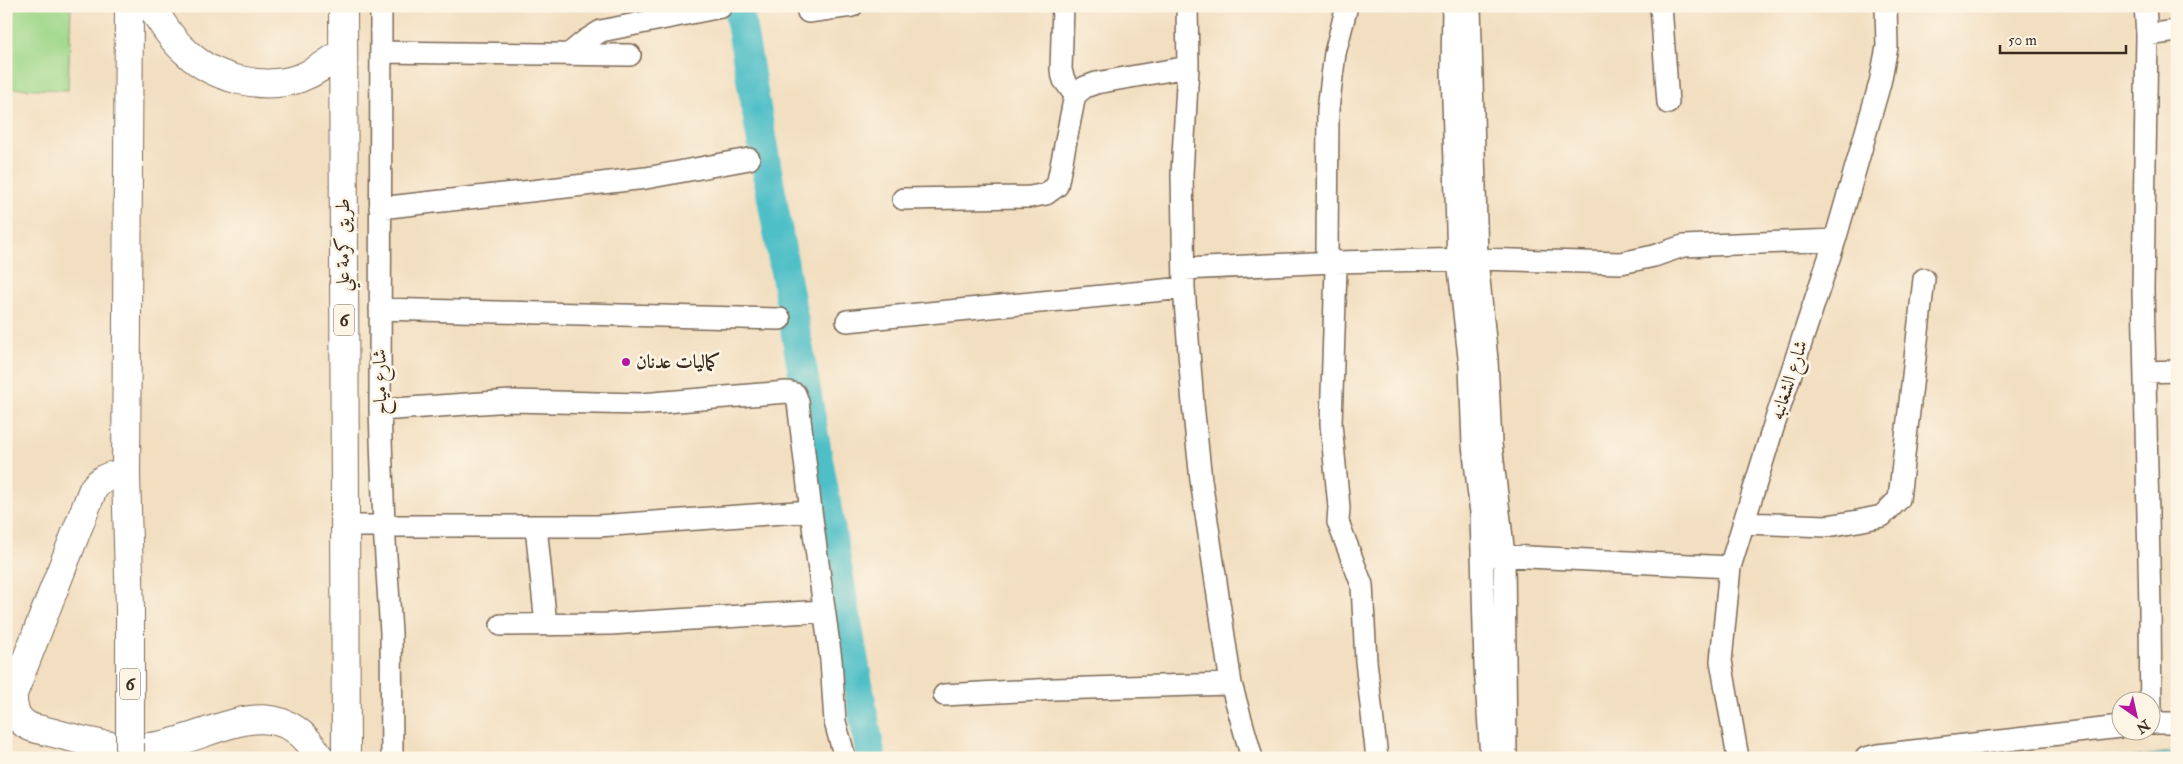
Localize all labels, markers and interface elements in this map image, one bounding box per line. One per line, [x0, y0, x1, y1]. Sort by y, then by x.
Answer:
scale bar [2000, 22, 2127, 54]
text: 50 m [2008, 31, 2037, 50]
street label: طريق كرمة علي [331, 198, 361, 292]
road number: 6 [334, 304, 354, 336]
street label: شارع الشغانبه [1765, 337, 1816, 424]
street label: شارع مياح [367, 349, 398, 415]
place label: كماليات عدنان [636, 350, 720, 374]
marker: كماليات عدنان [620, 356, 632, 368]
road number: 6 [120, 669, 140, 700]
north arrow [2110, 692, 2160, 742]
text: N [2133, 715, 2154, 737]

